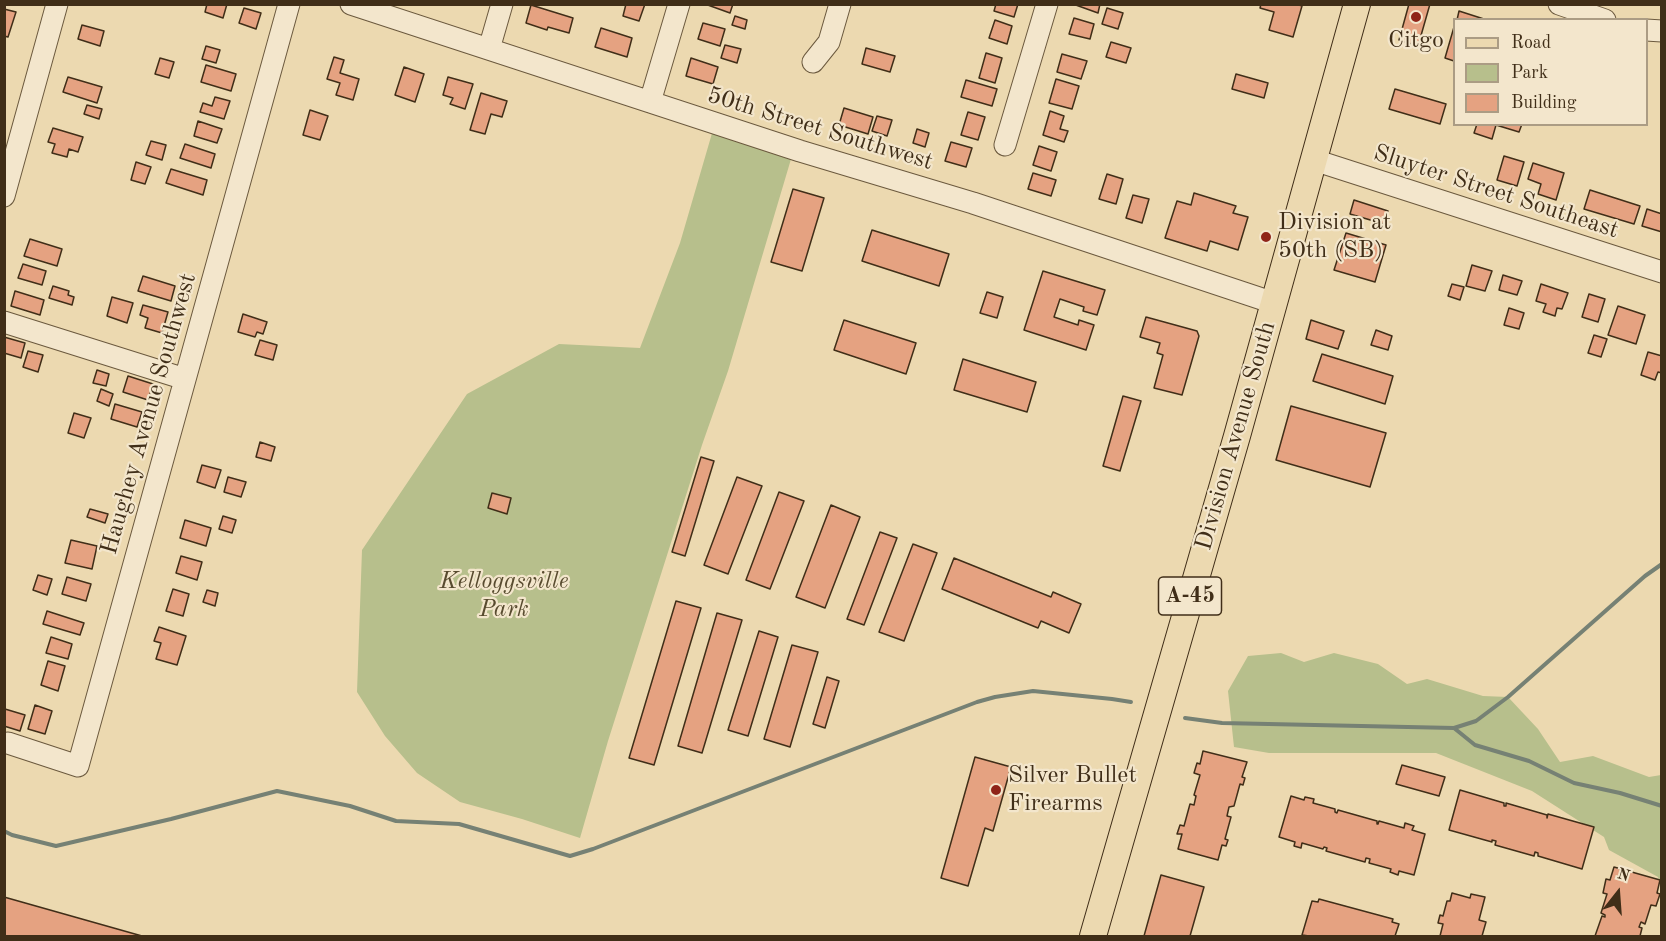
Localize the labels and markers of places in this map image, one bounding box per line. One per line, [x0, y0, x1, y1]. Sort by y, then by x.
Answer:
marker: Citgo [1409, 10, 1423, 24]
place label: Citgo [1388, 27, 1444, 55]
place label: Division at 50th (SB) [1278, 209, 1391, 265]
marker: Division at 50th (SB) [1259, 230, 1273, 244]
place label: Silver Bullet Firearms [1008, 762, 1137, 818]
marker: Silver Bullet Firearms [989, 783, 1003, 797]

